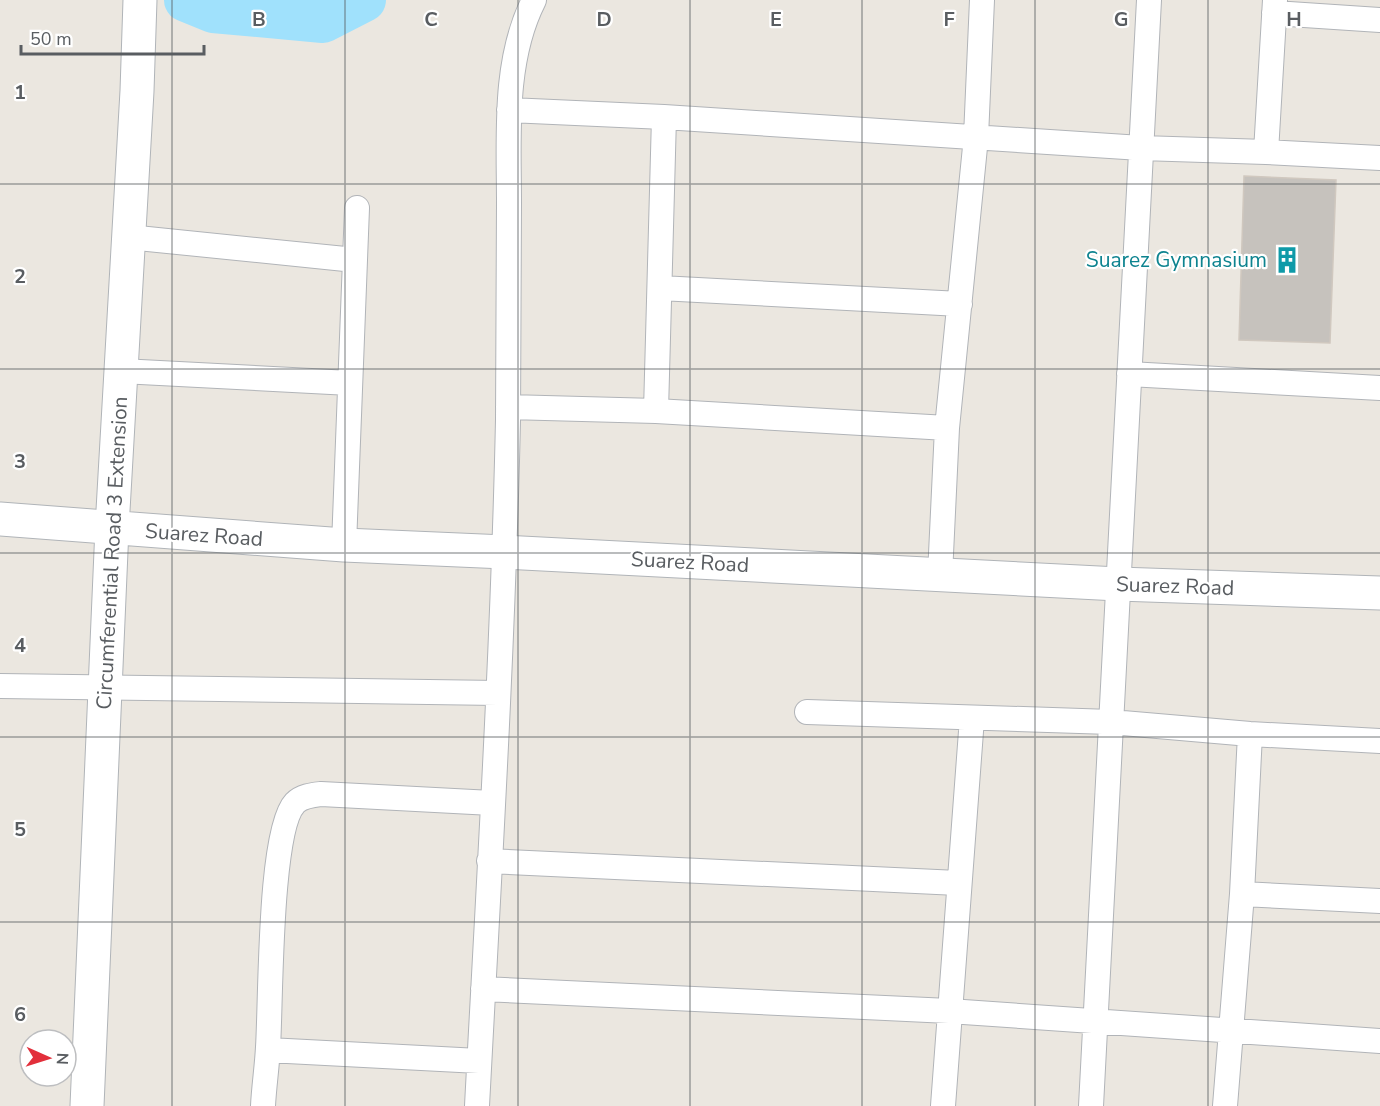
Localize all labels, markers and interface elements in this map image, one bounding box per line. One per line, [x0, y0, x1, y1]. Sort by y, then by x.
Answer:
text: B [252, 6, 266, 33]
text: C [424, 6, 438, 33]
text: D [596, 6, 612, 33]
text: E [770, 6, 782, 33]
text: F [943, 6, 955, 33]
text: G [1114, 6, 1128, 33]
text: H [1286, 6, 1302, 33]
scale bar [21, 18, 204, 56]
text: 50 m [30, 27, 72, 51]
text: 1 [14, 79, 26, 106]
building icon: Suarez Gymnasium [1272, 245, 1302, 275]
place label: Suarez Gymnasium [1086, 246, 1267, 274]
text: 2 [14, 263, 26, 290]
street label: Circumferential Road 3 Extension [90, 396, 134, 710]
text: 3 [14, 448, 26, 475]
street label: Suarez Road [144, 517, 264, 553]
street label: Suarez Road [630, 545, 750, 579]
street label: Suarez Road [1115, 570, 1235, 602]
text: 4 [14, 632, 26, 659]
text: 5 [14, 816, 26, 843]
text: 6 [14, 1001, 26, 1028]
north arrow [18, 1028, 78, 1088]
text: N [51, 1052, 73, 1065]

